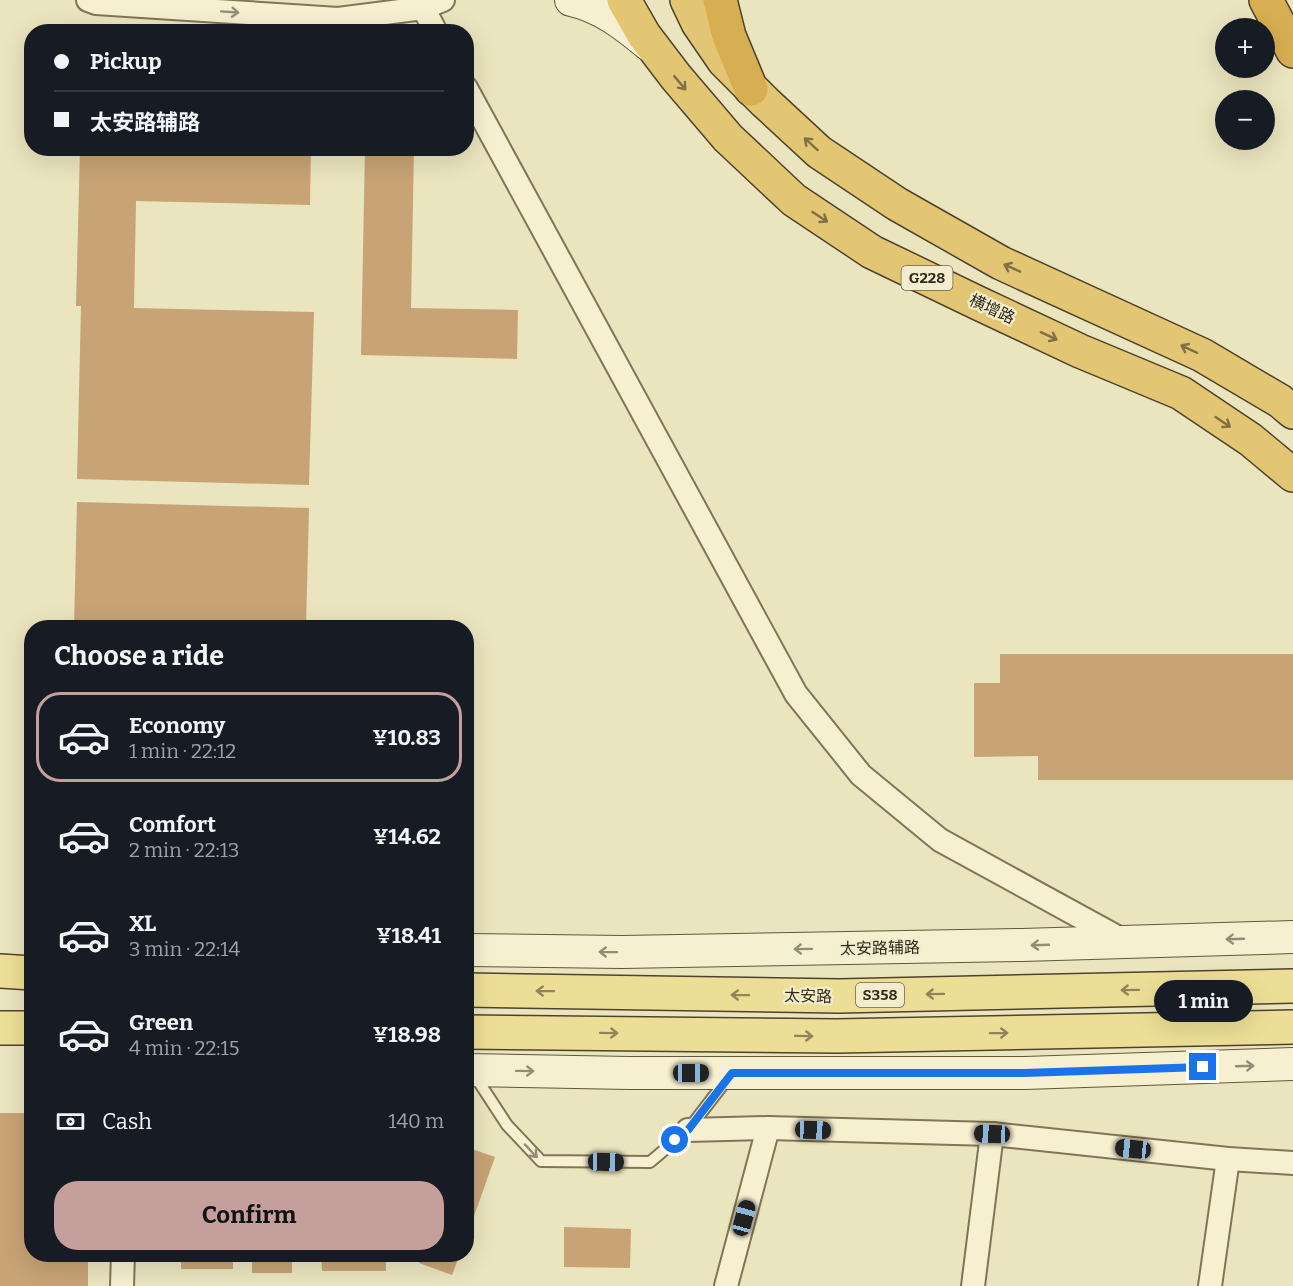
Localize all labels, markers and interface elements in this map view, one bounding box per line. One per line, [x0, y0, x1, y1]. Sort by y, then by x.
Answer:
one-way arrow [219, 7, 239, 18]
map controls [1215, 18, 1275, 150]
button: + [1215, 18, 1275, 78]
text: Pickup [90, 48, 162, 75]
one-way arrow [674, 75, 687, 91]
button: − [1215, 90, 1275, 150]
text: 太安路辅路 [90, 109, 200, 136]
one-way arrow [803, 137, 818, 151]
one-way arrow [812, 211, 828, 223]
one-way arrow [1003, 262, 1021, 273]
road number: G228 [902, 266, 952, 290]
street label: 横增路 [966, 290, 1018, 328]
one-way arrow [1039, 331, 1057, 343]
one-way arrow [1181, 343, 1199, 354]
one-way arrow [1215, 415, 1232, 428]
text: Choose a ride [54, 640, 224, 672]
icon: car [57, 710, 111, 764]
text: Economy [129, 712, 225, 739]
text: ¥10.83 [373, 724, 441, 751]
text: 1 min · 22:12 [129, 739, 236, 763]
icon: car [57, 809, 111, 863]
text: Comfort [129, 811, 216, 838]
text: ¥14.62 [373, 823, 441, 850]
text: 2 min · 22:13 [129, 838, 239, 862]
icon: car [57, 908, 111, 962]
text: XL [129, 910, 156, 937]
text: ¥18.41 [376, 922, 441, 949]
one-way arrow [1225, 933, 1245, 944]
text: 3 min · 22:14 [129, 937, 240, 961]
street label: 太安路辅路 [840, 938, 920, 958]
one-way arrow [1030, 939, 1050, 950]
one-way arrow [793, 943, 813, 955]
one-way arrow [598, 946, 618, 958]
callout: 1 min [1154, 980, 1252, 1022]
road number: S358 [856, 983, 904, 1007]
one-way arrow [1120, 984, 1140, 996]
one-way arrow [535, 986, 555, 997]
street label: 太安路 [784, 986, 832, 1006]
one-way arrow [925, 988, 945, 1000]
one-way arrow [730, 989, 750, 1000]
text: 1 min [1178, 989, 1229, 1013]
icon: car [57, 1007, 111, 1061]
text: Green [129, 1009, 193, 1036]
text: ¥18.98 [373, 1021, 441, 1048]
one-way arrow [988, 1027, 1008, 1039]
one-way arrow [598, 1028, 618, 1039]
one-way arrow [793, 1030, 813, 1042]
text: 4 min · 22:15 [129, 1036, 239, 1060]
route end [1189, 1053, 1216, 1080]
one-way arrow [1234, 1060, 1254, 1072]
car [673, 1064, 709, 1082]
one-way arrow [514, 1066, 534, 1077]
icon: cash [54, 1105, 87, 1138]
text: Cash [102, 1108, 152, 1135]
text: 140 m [388, 1109, 444, 1133]
car [795, 1120, 831, 1140]
car [974, 1124, 1010, 1144]
route start [661, 1126, 688, 1153]
car [1114, 1138, 1152, 1160]
one-way arrow [524, 1143, 538, 1158]
car [588, 1153, 624, 1171]
button: Confirm [54, 1181, 444, 1250]
car [731, 1198, 757, 1238]

